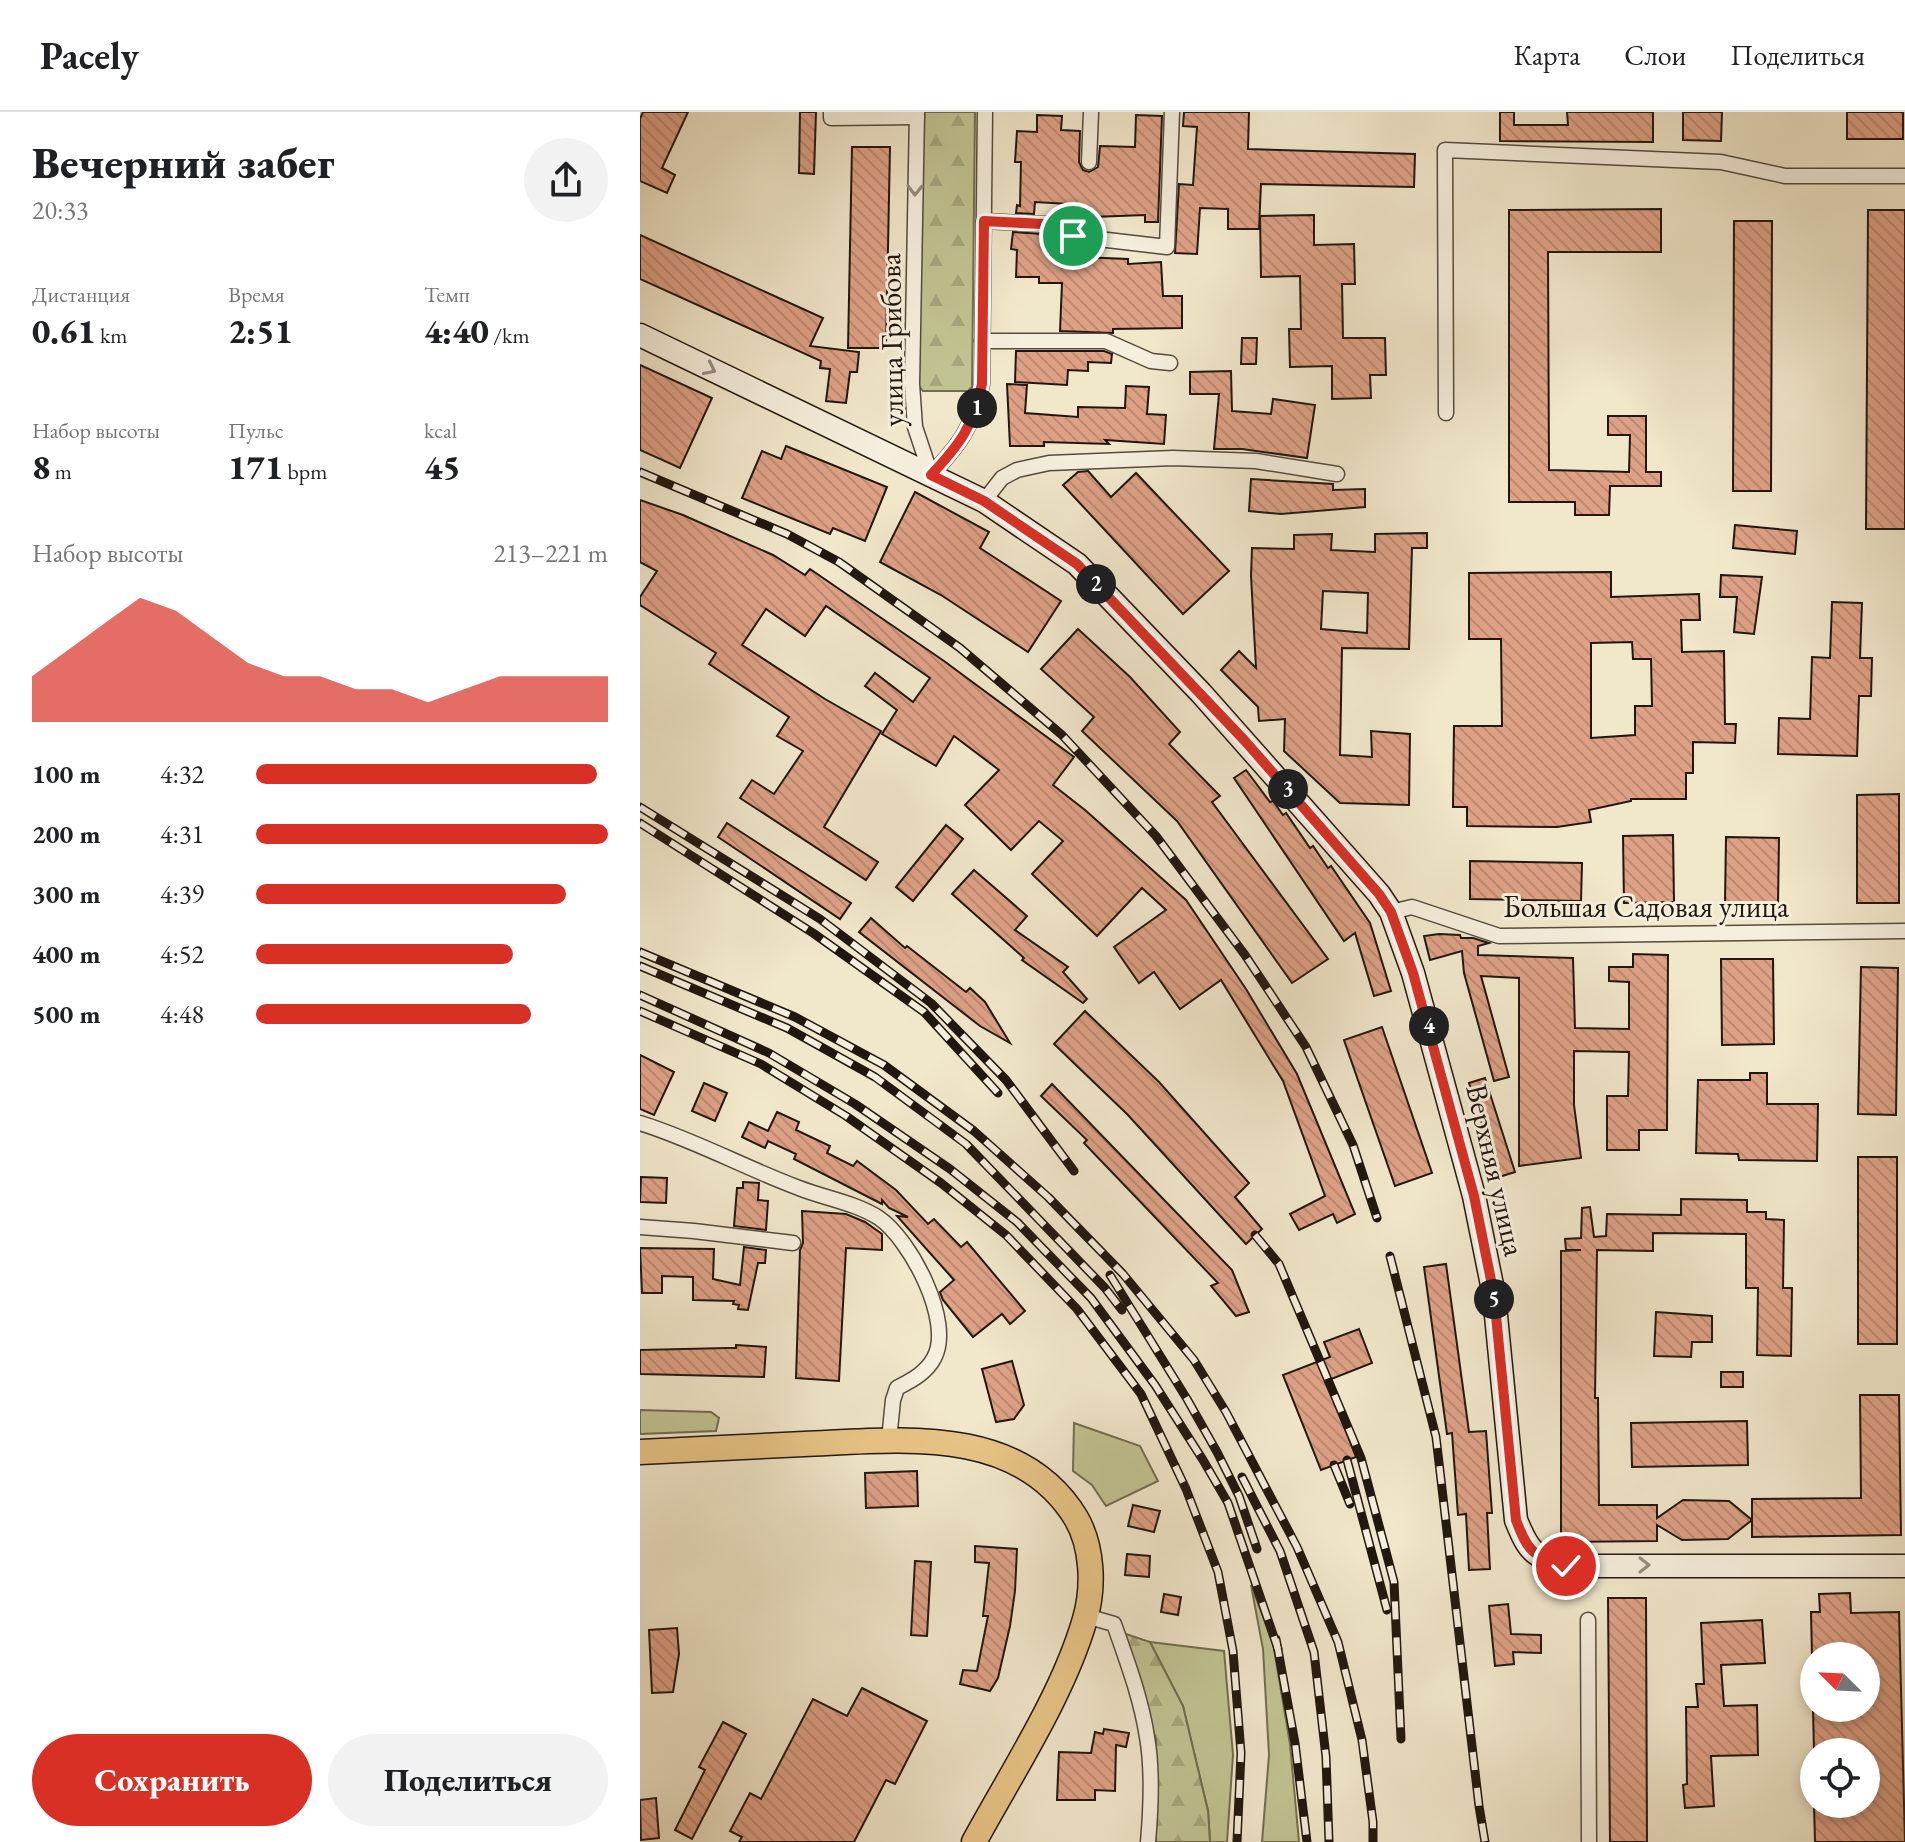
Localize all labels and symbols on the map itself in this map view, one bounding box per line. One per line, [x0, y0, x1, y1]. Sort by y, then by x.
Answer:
one-way arrow [907, 184, 924, 197]
pin [1039, 202, 1107, 270]
street label: улица Грибова [870, 253, 912, 427]
one-way arrow [702, 359, 717, 375]
pin: 1 [957, 388, 997, 428]
pin: 2 [1076, 564, 1116, 604]
pin: 3 [1268, 769, 1308, 809]
street label: Большая Садовая улица [1503, 887, 1789, 926]
pin: 4 [1409, 1006, 1449, 1046]
street label: Верхняя улица [1457, 1080, 1535, 1260]
pin: 5 [1474, 1279, 1514, 1319]
pin [1532, 1532, 1600, 1600]
one-way arrow [1638, 1556, 1651, 1574]
north arrow [1800, 1642, 1880, 1722]

